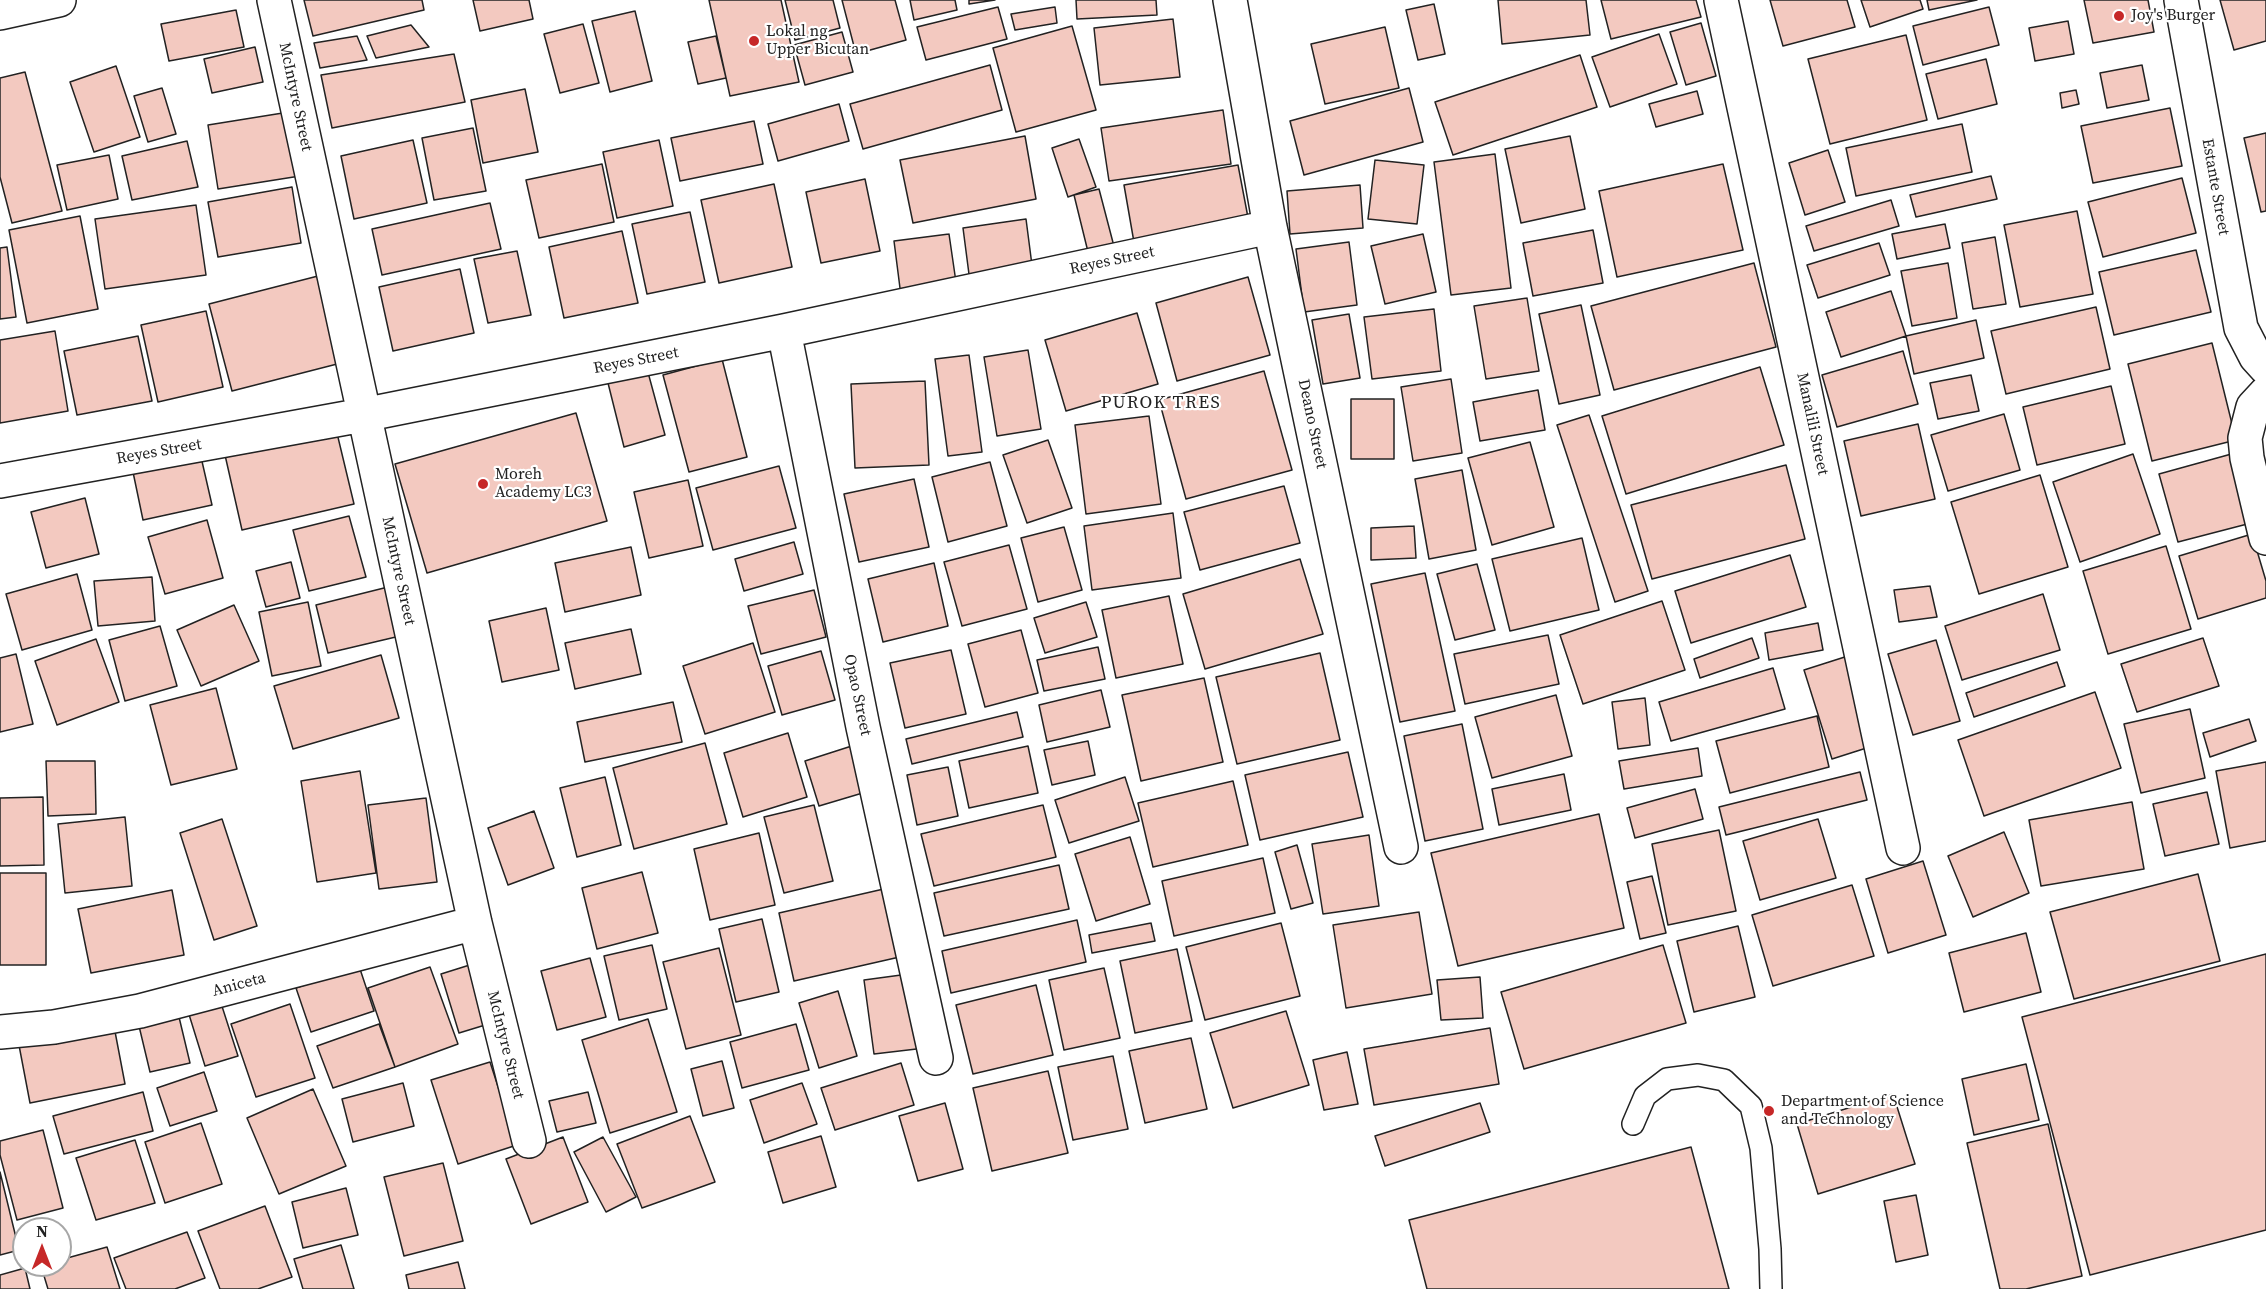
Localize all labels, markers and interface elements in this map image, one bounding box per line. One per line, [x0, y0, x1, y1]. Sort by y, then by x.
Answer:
place label: Joy's Burger [2131, 6, 2215, 26]
marker: Joy's Burger [2112, 9, 2126, 23]
place label: Lokal ng Upper Bicutan [766, 22, 869, 60]
marker: Lokal ng Upper Bicutan [747, 34, 761, 48]
street label: McIntyre Street [274, 41, 316, 153]
street label: Estante Street [2197, 137, 2233, 237]
street label: Reyes Street [1068, 243, 1156, 279]
street label: Reyes Street [592, 343, 680, 379]
street label: Manalili Street [1792, 371, 1832, 477]
street label: Deano Street [1293, 378, 1331, 470]
district label: PUROK TRES [1101, 392, 1221, 414]
street label: Reyes Street [115, 435, 203, 469]
place label: Moreh Academy LC3 [495, 465, 592, 503]
marker: Moreh Academy LC3 [476, 477, 490, 491]
street label: McIntyre Street [377, 515, 419, 627]
street label: Opao Street [839, 653, 875, 737]
street label: Aniceta [210, 969, 268, 1001]
street label: McIntyre Street [482, 989, 528, 1101]
place label: Department of Science and Technology [1781, 1092, 1944, 1130]
marker: Department of Science and Technology [1762, 1104, 1776, 1118]
north arrow [12, 1217, 72, 1277]
text: N [36, 1220, 48, 1242]

